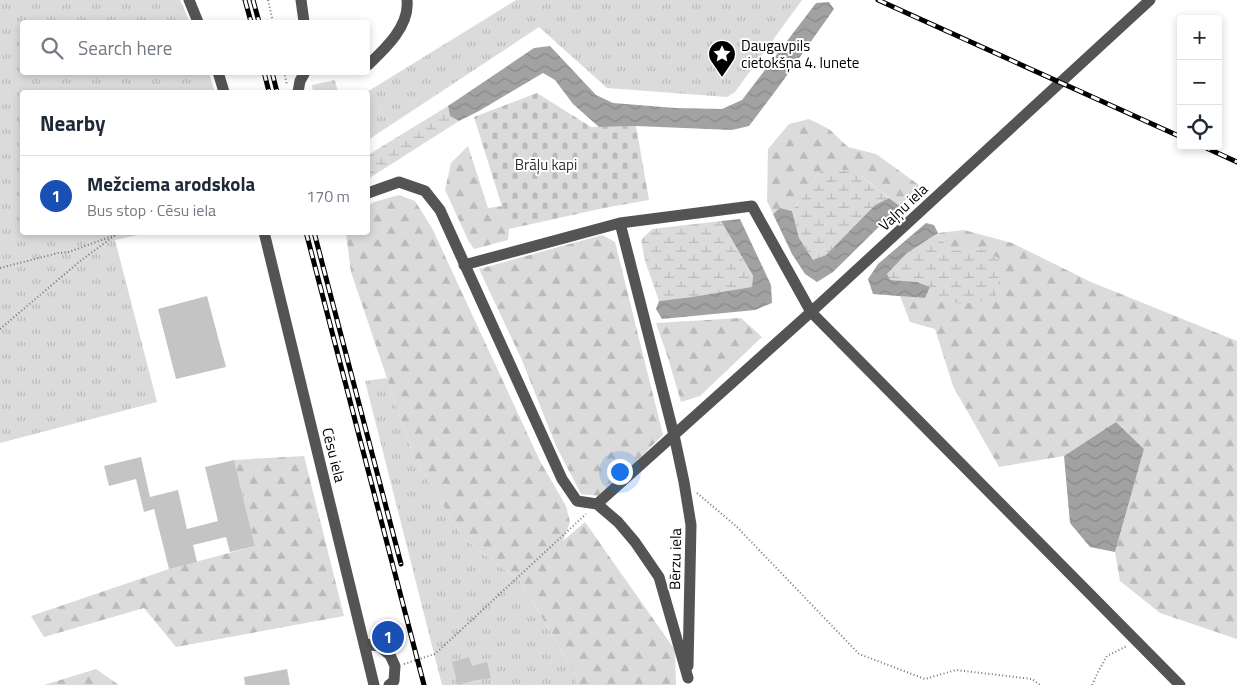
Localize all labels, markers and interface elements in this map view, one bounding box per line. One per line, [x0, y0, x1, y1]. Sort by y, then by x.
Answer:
map controls [1177, 15, 1222, 150]
button: + [1177, 15, 1222, 60]
search box [20, 20, 370, 75]
text: Search here [78, 33, 172, 62]
icon: search [38, 34, 66, 62]
place label: Daugavpils cietokšņa 4. lunete [741, 34, 859, 74]
place icon: Daugavpils cietokšņa 4. lunete [707, 39, 737, 78]
button: − [1177, 60, 1222, 105]
button: locate [1177, 105, 1222, 150]
text: Nearby [40, 107, 105, 139]
park label: Brāļu kapi [515, 153, 577, 176]
text: Mežciema arodskola [87, 169, 255, 198]
street label: Vaļņu iela [873, 178, 933, 236]
text: 1 [52, 184, 60, 208]
text: 170 m [306, 184, 350, 208]
text: Bus stop · Cēsu iela [87, 198, 216, 222]
street label: Cēsu iela [316, 425, 352, 485]
your location [607, 459, 633, 485]
street label: Bērzu iela [663, 527, 687, 590]
pin: 1 [372, 618, 404, 656]

